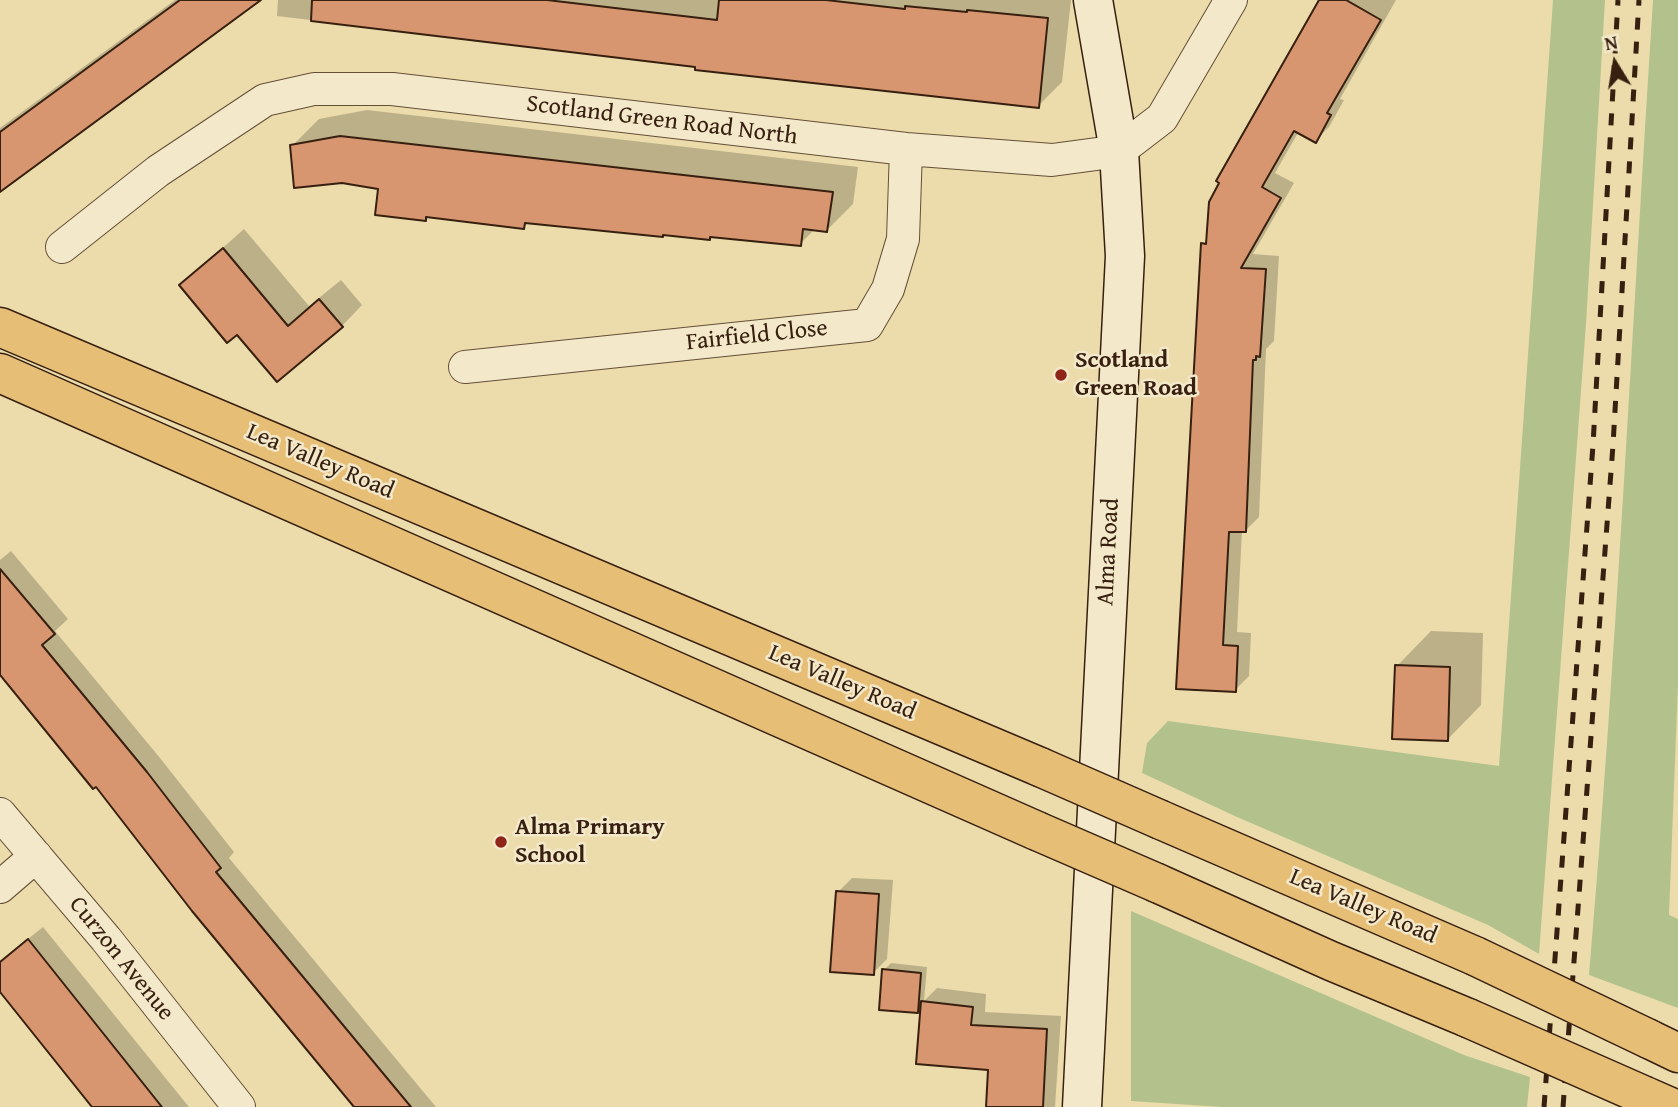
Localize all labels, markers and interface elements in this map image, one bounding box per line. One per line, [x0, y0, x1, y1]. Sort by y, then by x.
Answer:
text: N [1602, 27, 1620, 57]
north arrow [1580, 28, 1650, 98]
street label: Scotland Green Road North [525, 90, 799, 152]
street label: Fairfield Close [685, 314, 829, 358]
place label: Scotland Green Road [1075, 347, 1197, 403]
marker: Scotland Green Road [1053, 367, 1069, 383]
street label: Lea Valley Road [242, 418, 398, 506]
street label: Alma Road [1092, 497, 1126, 607]
street label: Lea Valley Road [764, 639, 920, 727]
place label: Alma Primary School [515, 814, 665, 870]
marker: Alma Primary School [493, 834, 509, 850]
street label: Lea Valley Road [1285, 863, 1441, 951]
street label: Curzon Avenue [62, 891, 180, 1027]

